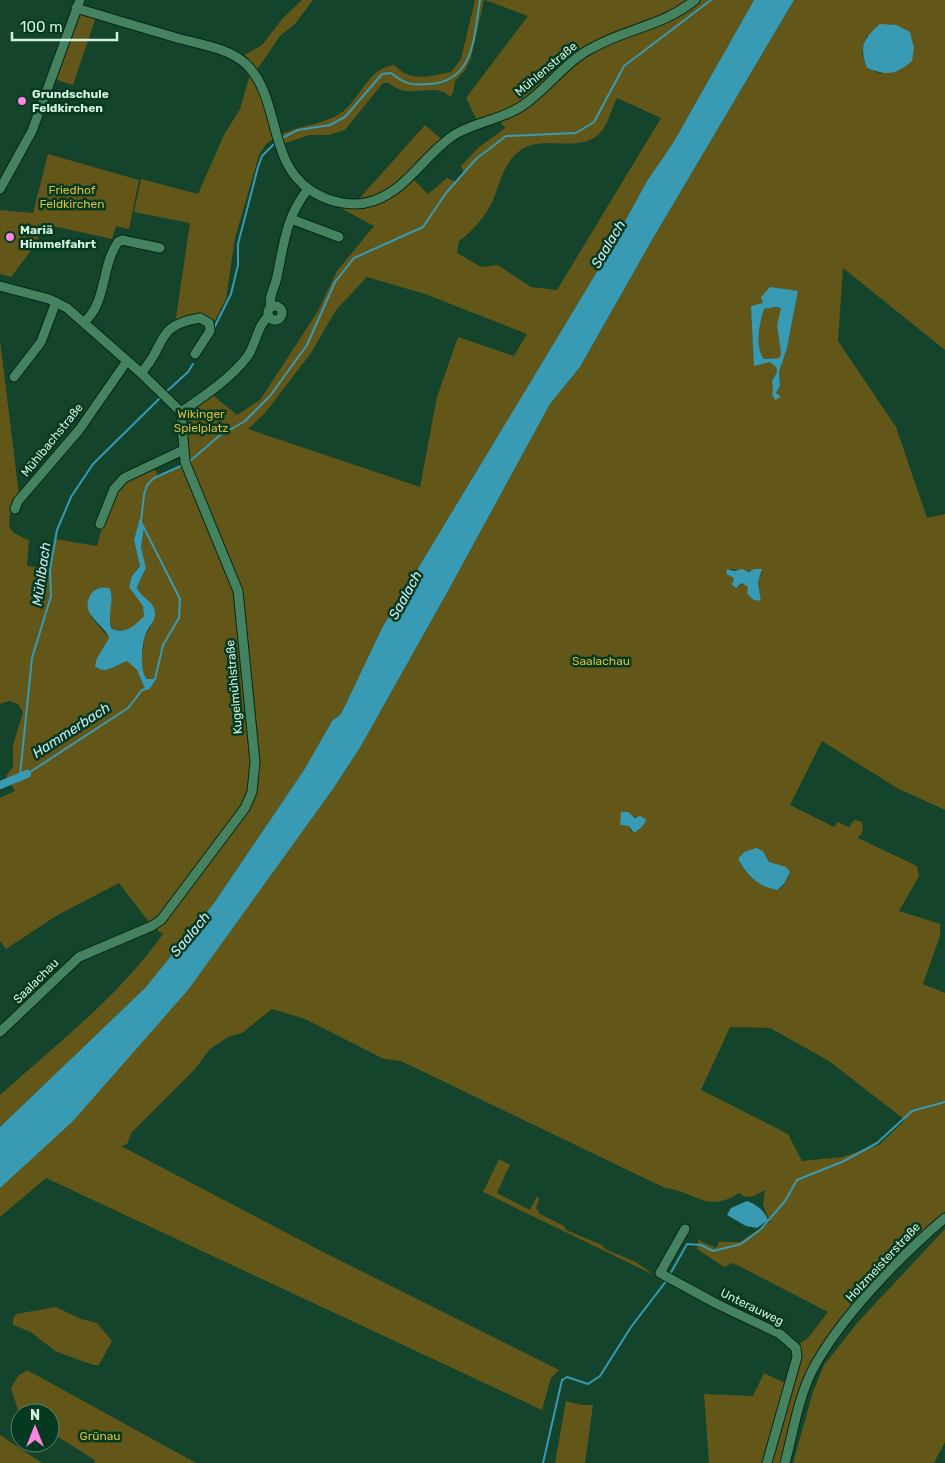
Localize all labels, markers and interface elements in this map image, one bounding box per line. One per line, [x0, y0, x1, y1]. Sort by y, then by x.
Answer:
scale bar [12, 10, 118, 42]
text: 100 m [20, 18, 62, 36]
street label: Mühlenstraße [512, 39, 580, 99]
place label: Grundschule Feldkirchen [32, 87, 109, 115]
marker: Grundschule Feldkirchen [16, 95, 28, 107]
park label: Friedhof Feldkirchen [39, 183, 105, 211]
water label: Saalach [588, 217, 629, 271]
place label: Mariä Himmelfahrt [20, 223, 96, 251]
marker: Mariä Himmelfahrt [4, 231, 16, 243]
street label: Mühlbachstraße [18, 400, 86, 480]
park label: Wikinger Spielplatz [174, 407, 228, 435]
water label: Mühlbach [29, 541, 54, 607]
water label: Saalach [385, 568, 426, 623]
street label: Kugelmühlstraße [223, 639, 245, 735]
park label: Saalachau [572, 654, 630, 668]
water label: Hammerbach [29, 699, 113, 762]
water label: Saalach [167, 909, 214, 960]
street label: Saalachau [11, 956, 61, 1006]
street label: Holzmeisterstraße [843, 1220, 923, 1304]
street label: Unterauweg [718, 1286, 786, 1328]
north arrow [10, 1403, 60, 1453]
text: N [30, 1407, 40, 1424]
park label: Grünau [79, 1429, 121, 1443]

